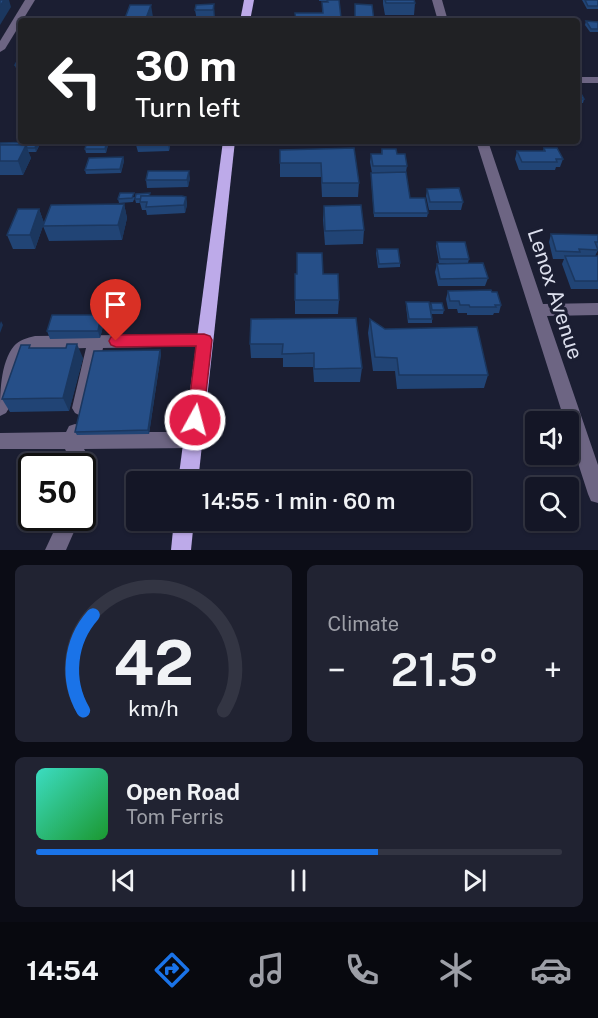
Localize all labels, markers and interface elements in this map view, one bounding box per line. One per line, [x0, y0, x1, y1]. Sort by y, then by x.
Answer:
text: 30 m [135, 41, 237, 90]
icon: left [36, 42, 114, 120]
text: Turn left [135, 91, 241, 123]
street label: Lenox Avenue [523, 225, 588, 362]
pin [90, 279, 141, 341]
icon: arrive [99, 288, 132, 321]
position arrow [163, 388, 227, 452]
map controls [525, 411, 579, 531]
button: sound [525, 411, 579, 465]
speed limit sign: 50 [18, 453, 96, 531]
button: search [525, 477, 579, 531]
text: 14:55 · 1 min · 60 m [202, 488, 395, 514]
text: Climate [328, 612, 399, 636]
text: 42 [113, 626, 194, 699]
text: 21.5° [390, 643, 499, 696]
text: − [328, 651, 346, 689]
text: + [544, 651, 562, 689]
text: km/h [128, 696, 178, 721]
text: Open Road [126, 779, 240, 805]
text: Tom Ferris [126, 805, 224, 829]
icon: previous [107, 864, 140, 897]
icon: pause [282, 864, 315, 897]
icon: next [458, 864, 491, 897]
icon: directions [151, 949, 193, 991]
icon: music [246, 949, 288, 991]
icon: phone [341, 949, 383, 991]
icon: climate [435, 949, 477, 991]
icon: car [530, 949, 572, 991]
text: 14:54 [26, 954, 99, 986]

